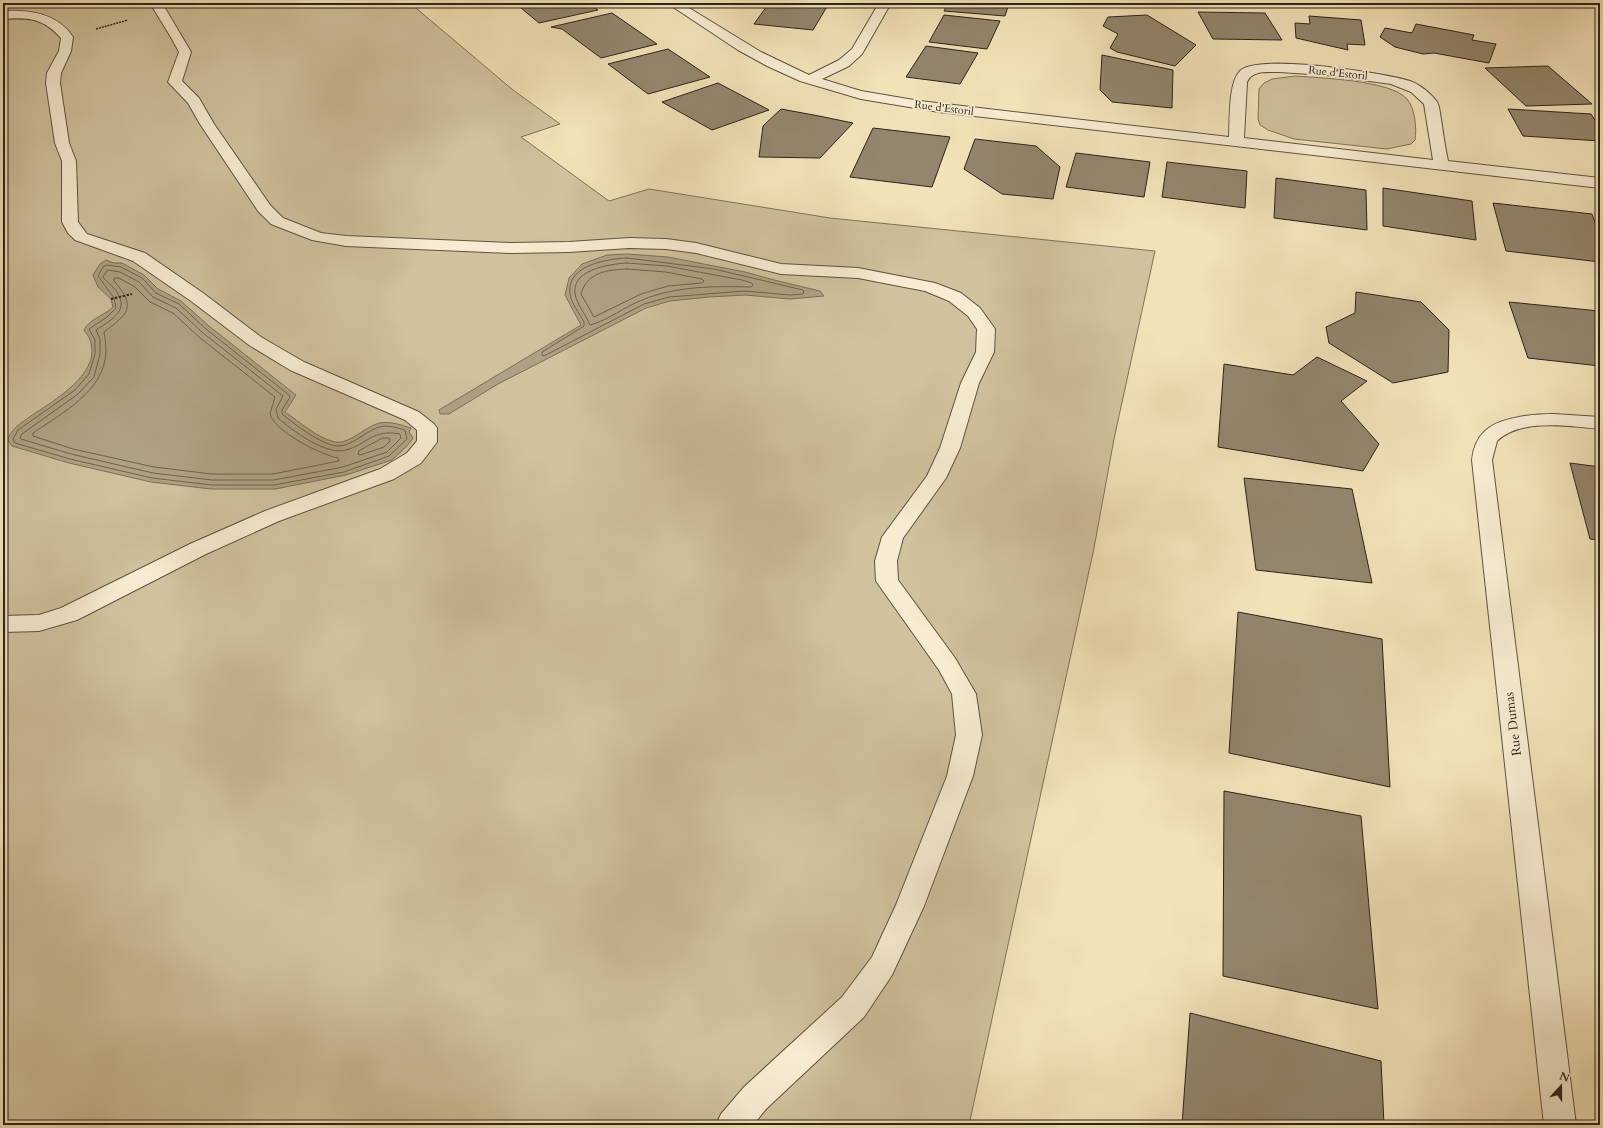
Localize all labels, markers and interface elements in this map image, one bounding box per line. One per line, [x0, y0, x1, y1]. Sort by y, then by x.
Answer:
street label: Rue d'Estoril [1307, 62, 1369, 84]
street label: Rue d'Estoril [913, 97, 975, 119]
street label: Rue Dumas [1500, 691, 1526, 757]
north arrow [1541, 1066, 1581, 1106]
text: N [1557, 1068, 1572, 1086]

